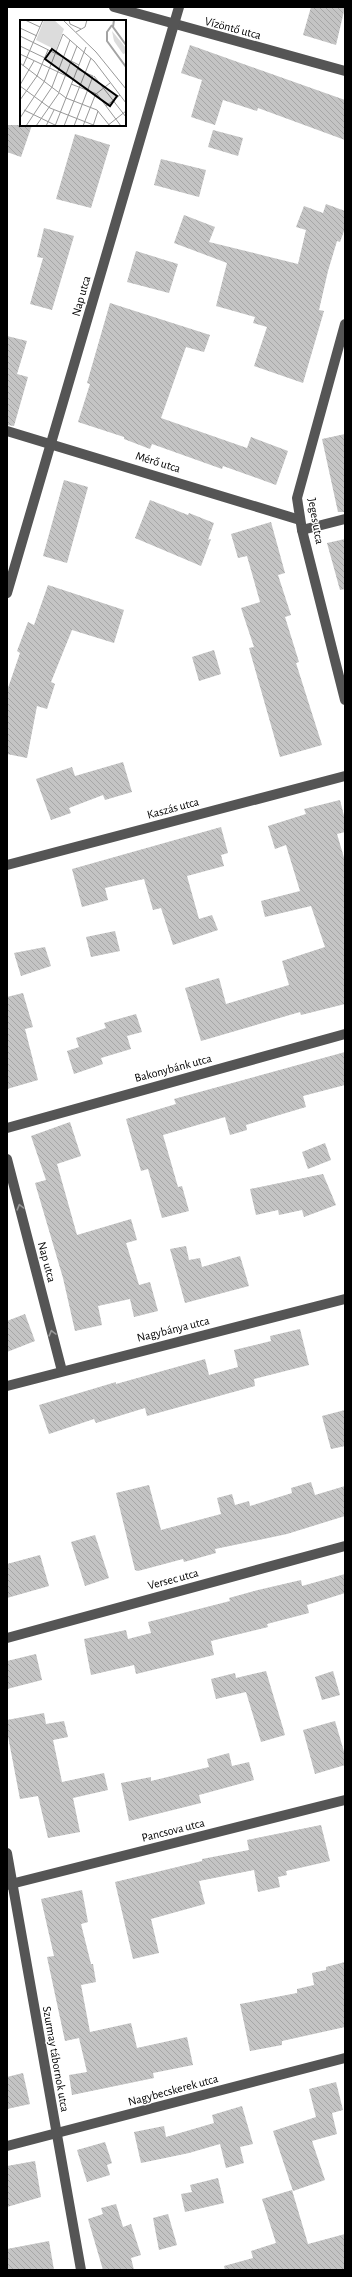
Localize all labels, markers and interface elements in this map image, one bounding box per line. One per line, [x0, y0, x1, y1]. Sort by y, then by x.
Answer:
street label: Vízöntő utca [204, 15, 263, 41]
inset map [20, 20, 126, 126]
street label: Nap utca [70, 274, 93, 318]
street label: Mérő utca [134, 449, 182, 475]
street label: Jeges utca [306, 497, 326, 545]
street label: Kaszás utca [146, 795, 201, 821]
street label: Bakonybánk utca [133, 1052, 213, 1085]
one-way arrow [16, 1204, 24, 1211]
street label: Nap utca [36, 1240, 58, 1284]
street label: Nagybánya utca [135, 1314, 211, 1345]
one-way arrow [49, 1330, 57, 1336]
street label: Versec utca [146, 1566, 200, 1592]
street label: Pancsova utca [140, 1816, 206, 1844]
street label: Szurmay tábornok utca [40, 2005, 71, 2113]
street label: Nagybecskerek utca [127, 2072, 220, 2109]

